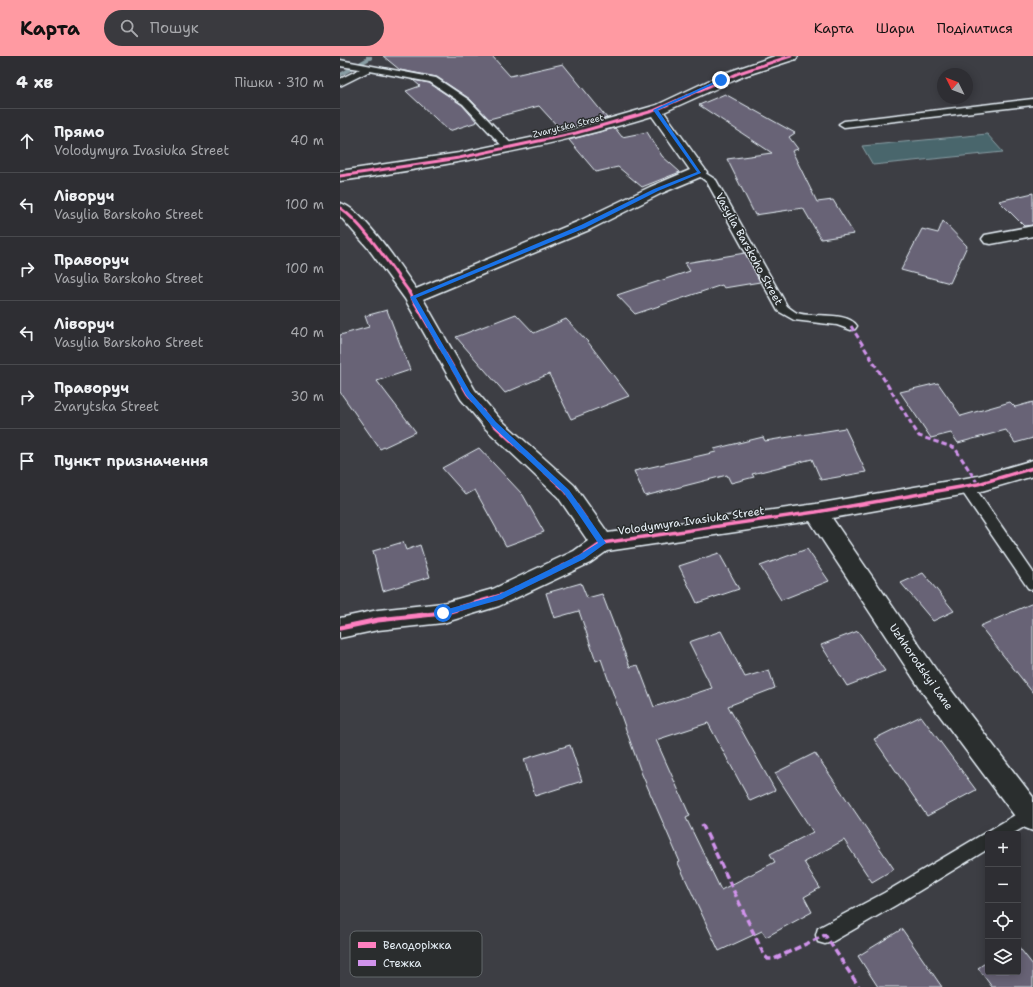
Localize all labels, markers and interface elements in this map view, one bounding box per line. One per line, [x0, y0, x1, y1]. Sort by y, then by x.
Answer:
search box [104, 10, 384, 46]
text: Карта [20, 16, 80, 41]
icon: search [118, 17, 140, 39]
text: Пошук [150, 18, 199, 38]
text: Карта [814, 19, 854, 37]
text: Шари [876, 19, 915, 37]
text: Поділитися [937, 19, 1013, 37]
north arrow [937, 68, 973, 104]
text: 4 хв [16, 71, 53, 93]
route end [712, 71, 730, 89]
text: Пішки · 310 m [234, 74, 324, 91]
street label: Zvarytska Street [531, 111, 605, 141]
text: Прямо [54, 122, 104, 142]
icon: ahead [16, 130, 38, 152]
text: 40 m [290, 132, 324, 149]
text: Volodymyra Ivasiuka Street [54, 142, 229, 159]
text: Ліворуч [54, 186, 114, 206]
street label: Vasylia Barskoho Street [712, 190, 786, 308]
icon: left [16, 194, 38, 216]
text: 100 m [285, 196, 324, 213]
text: Vasylia Barskoho Street [54, 206, 203, 223]
text: Праворуч [54, 250, 129, 270]
icon: right [16, 258, 38, 280]
text: 100 m [285, 260, 324, 277]
text: Vasylia Barskoho Street [54, 270, 203, 287]
text: Ліворуч [54, 314, 114, 334]
icon: left [16, 322, 38, 344]
text: 40 m [290, 324, 324, 341]
text: Vasylia Barskoho Street [54, 334, 203, 351]
text: Праворуч [54, 378, 129, 398]
icon: right [16, 386, 38, 408]
text: 30 m [290, 388, 324, 405]
text: Zvarytska Street [54, 398, 159, 415]
icon: arrive [16, 450, 38, 472]
text: Пункт призначення [54, 451, 209, 471]
street label: Volodymyra Ivasiuka Street [617, 503, 766, 539]
route start [434, 604, 452, 622]
street label: Uzhhorodskyi Lane [886, 621, 956, 713]
map controls [985, 831, 1021, 975]
button: + [985, 831, 1021, 867]
button: − [985, 867, 1021, 903]
button: locate [985, 903, 1021, 939]
legend [350, 931, 482, 977]
text: Велодоріжка [383, 938, 451, 953]
button: layers [985, 939, 1021, 975]
text: Стежка [383, 956, 422, 971]

